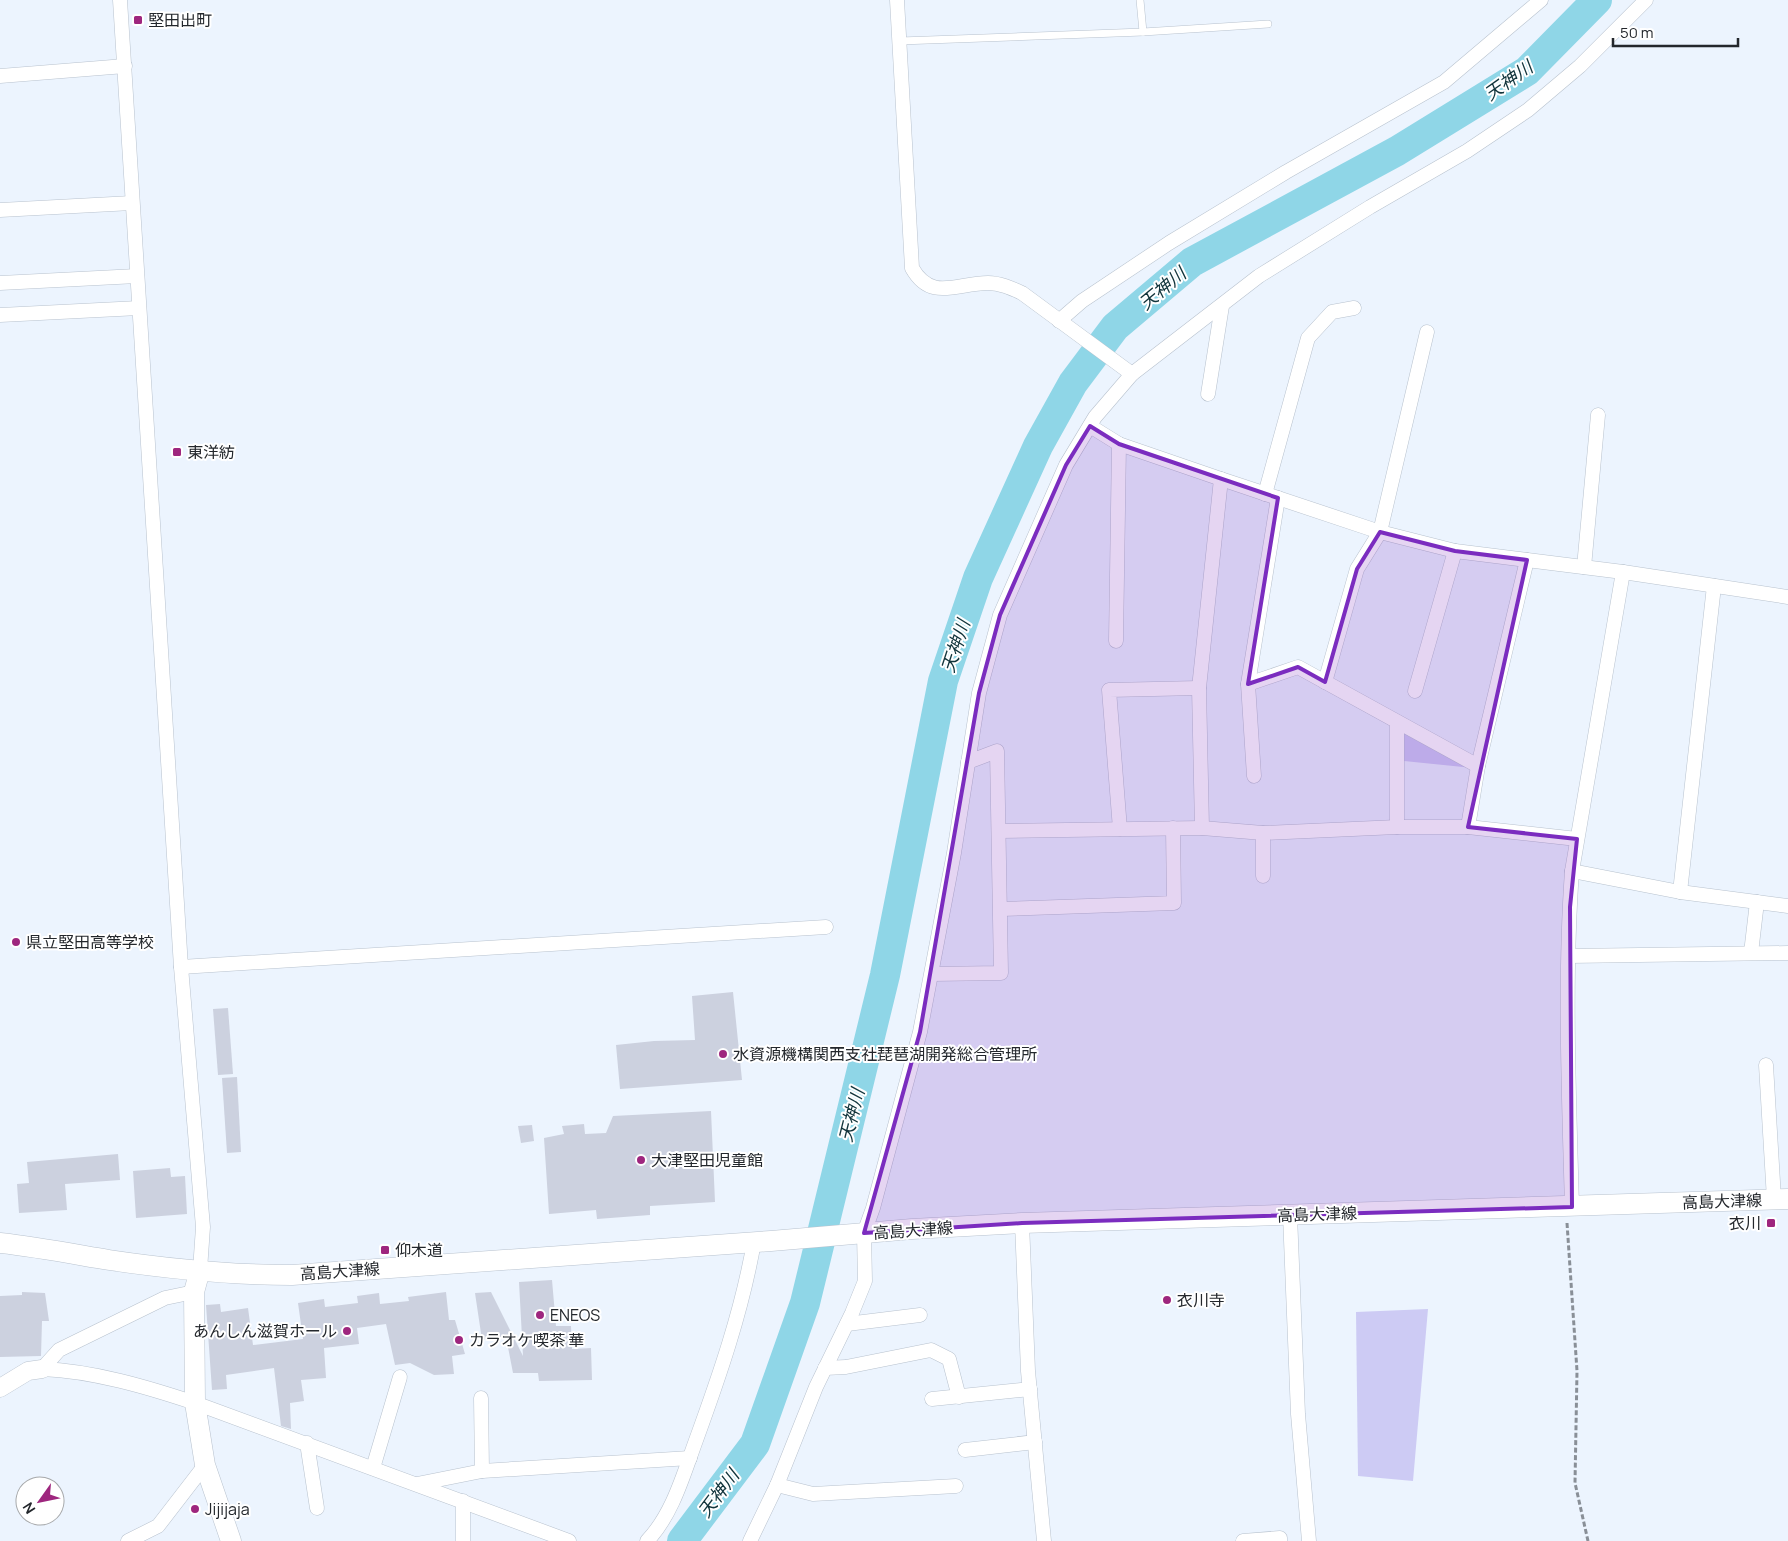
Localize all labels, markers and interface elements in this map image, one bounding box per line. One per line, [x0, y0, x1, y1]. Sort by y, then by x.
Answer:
place label: 堅田出町 [148, 9, 212, 31]
marker: 堅田出町 [132, 14, 144, 26]
scale bar [1613, 15, 1738, 47]
text: 50 m [1620, 22, 1654, 43]
water label: 天神川 [1479, 54, 1539, 105]
water label: 天神川 [1134, 260, 1192, 315]
place label: 東洋紡 [187, 441, 235, 463]
marker: 東洋紡 [171, 446, 183, 458]
water label: 天神川 [935, 615, 975, 675]
place label: 県立堅田高等学校 [26, 931, 154, 953]
marker: 県立堅田高等学校 [10, 936, 22, 948]
place label: 水資源機構関西支社琵琶湖開発総合管理所 [733, 1043, 1037, 1065]
marker: 水資源機構関西支社琵琶湖開発総合管理所 [717, 1048, 729, 1060]
water label: 天神川 [833, 1084, 870, 1144]
place label: 大津堅田児童館 [651, 1149, 763, 1171]
marker: 大津堅田児童館 [635, 1154, 647, 1166]
street label: 高島大津線 [1682, 1189, 1762, 1213]
street label: 高島大津線 [1277, 1202, 1357, 1226]
place label: 衣川 [1729, 1212, 1761, 1234]
street label: 高島大津線 [872, 1216, 954, 1244]
marker: 衣川 [1765, 1217, 1777, 1229]
place label: 仰木道 [395, 1239, 443, 1261]
marker: 仰木道 [379, 1244, 391, 1256]
street label: 高島大津線 [299, 1257, 381, 1285]
place label: 衣川寺 [1177, 1289, 1225, 1311]
marker: 衣川寺 [1161, 1294, 1173, 1306]
place label: ENEOS [550, 1304, 600, 1326]
marker: ENEOS [534, 1309, 546, 1321]
place label: あんしん滋賀ホール [193, 1320, 337, 1342]
marker: あんしん滋賀ホール [341, 1325, 353, 1337]
place label: カラオケ喫茶 華 [469, 1329, 584, 1351]
marker: カラオケ喫茶 華 [453, 1334, 465, 1346]
water label: 天神川 [692, 1463, 745, 1522]
north arrow [15, 1476, 65, 1526]
place label: Jijijaja [205, 1498, 250, 1520]
text: N [18, 1499, 39, 1518]
marker: Jijijaja [189, 1503, 201, 1515]

